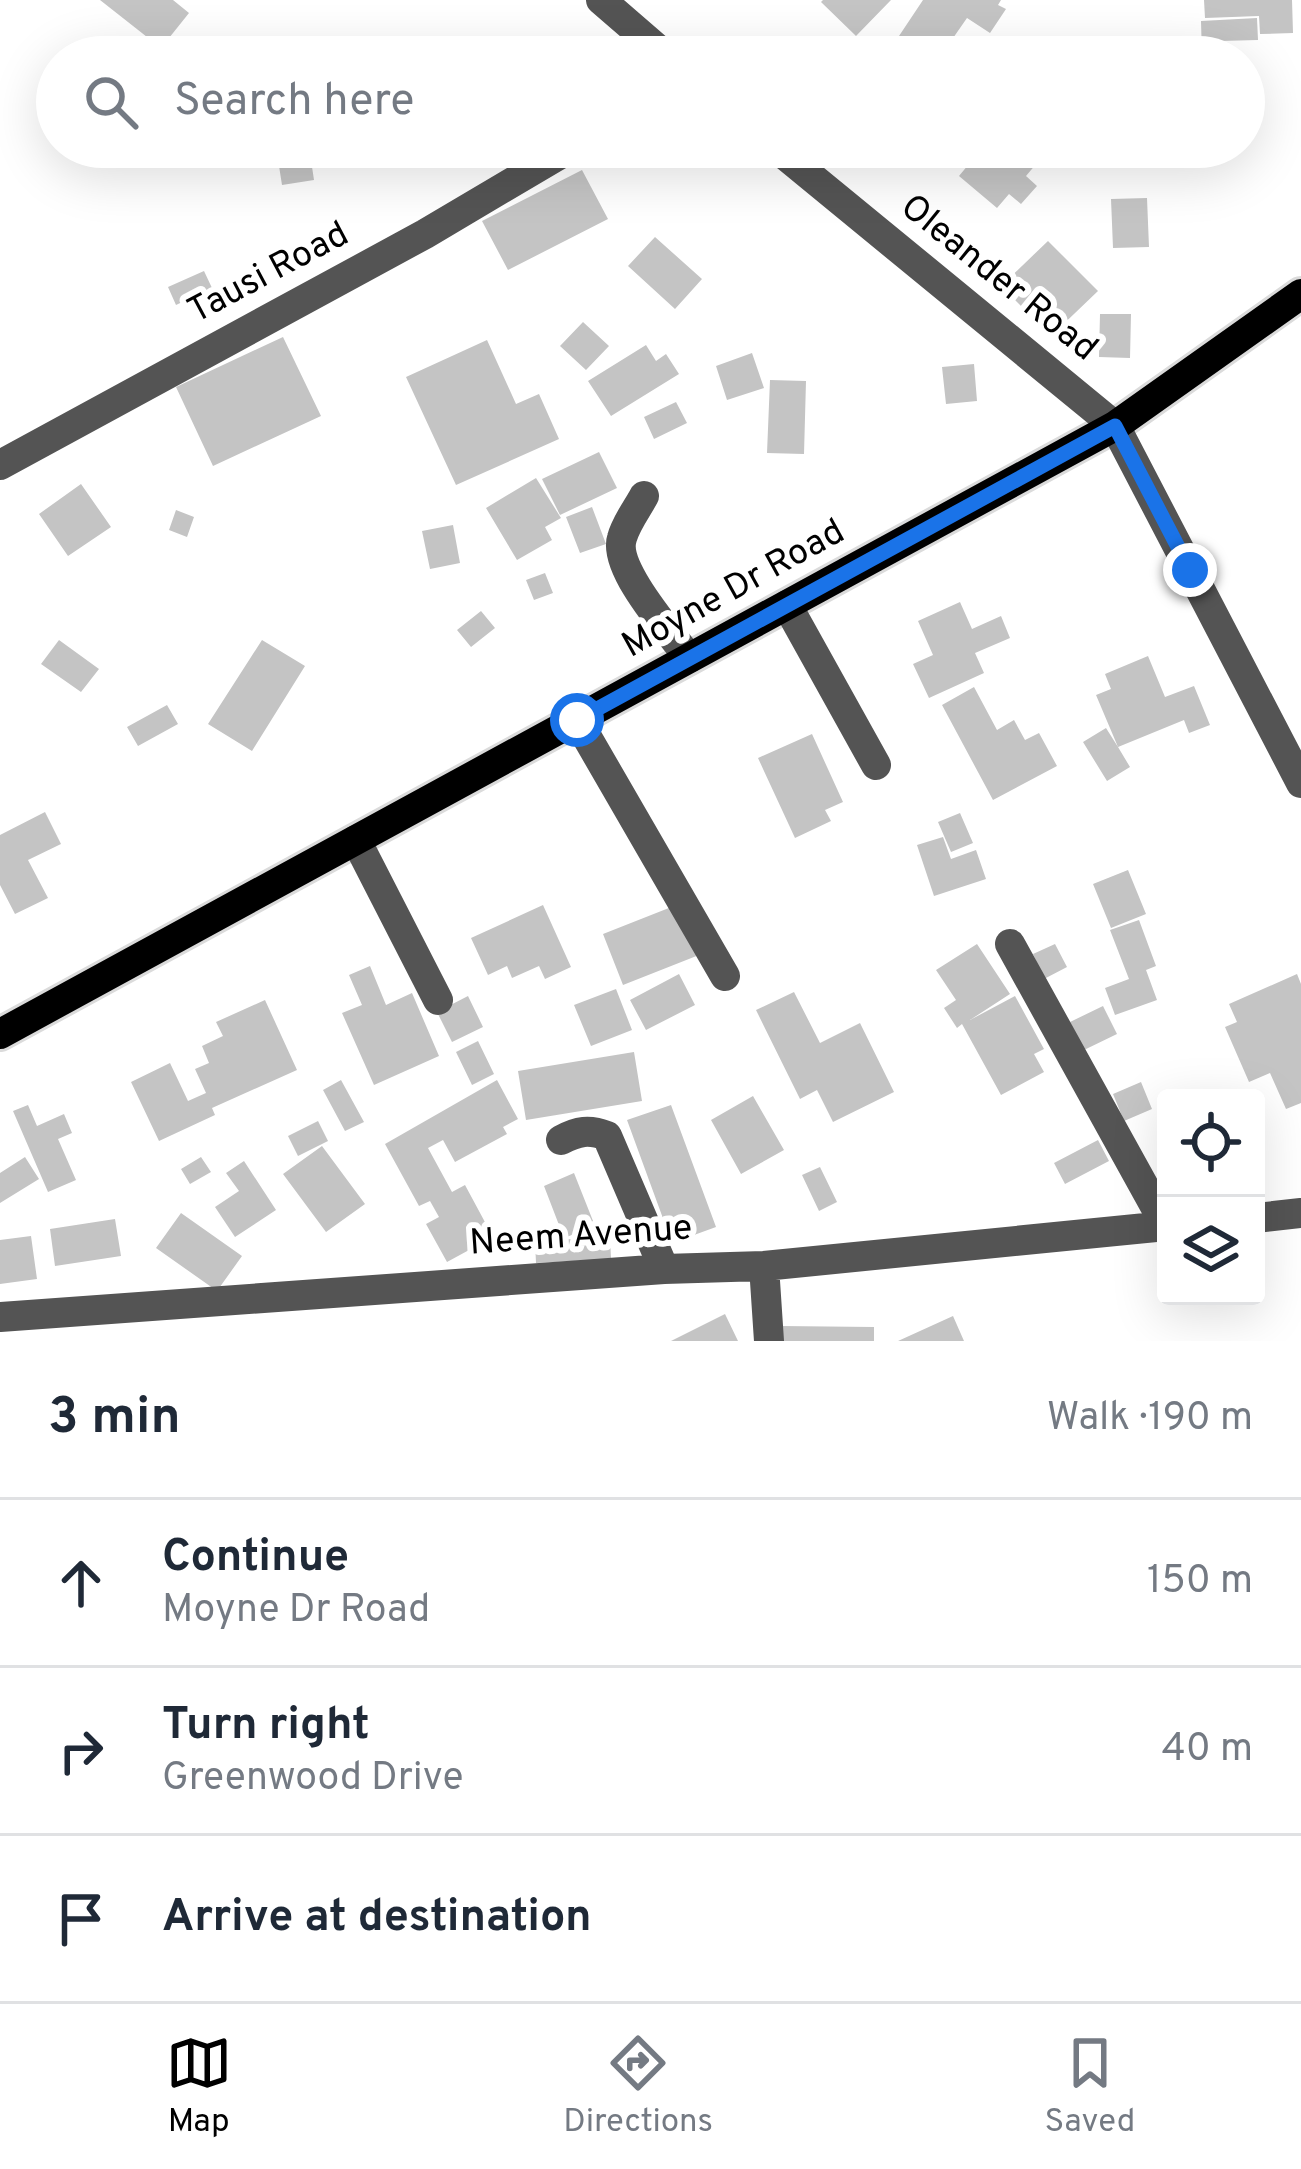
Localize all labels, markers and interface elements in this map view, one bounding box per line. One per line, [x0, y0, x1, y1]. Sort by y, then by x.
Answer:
search box [36, 36, 1265, 168]
icon: search [78, 69, 144, 135]
text: Search here [174, 74, 414, 131]
street label: Oleander Road [890, 185, 1106, 373]
street label: Tausi Road [181, 212, 357, 336]
street label: Moyne Dr Road [615, 510, 853, 670]
route end [1163, 543, 1217, 597]
route start [550, 693, 604, 747]
map controls [1157, 1089, 1265, 1305]
button: locate [1157, 1089, 1265, 1197]
button: layers [1157, 1197, 1265, 1305]
street label: Neem Avenue [468, 1206, 694, 1268]
text: 3 min [48, 1387, 181, 1452]
text: Walk · 190 m [1047, 1395, 1253, 1444]
text: Continue [162, 1530, 349, 1587]
icon: ahead [48, 1550, 114, 1616]
text: 150 m [1147, 1558, 1253, 1607]
text: Moyne Dr Road [162, 1587, 430, 1636]
text: Turn right [162, 1698, 370, 1755]
icon: right [48, 1718, 114, 1784]
text: 40 m [1162, 1726, 1253, 1775]
text: Greenwood Drive [162, 1755, 463, 1804]
icon: arrive [48, 1886, 114, 1952]
text: Arrive at destination [162, 1890, 592, 1947]
tab: Map [166, 2030, 232, 2144]
tab: Directions [563, 2030, 713, 2144]
tab: Saved [1045, 2030, 1135, 2144]

